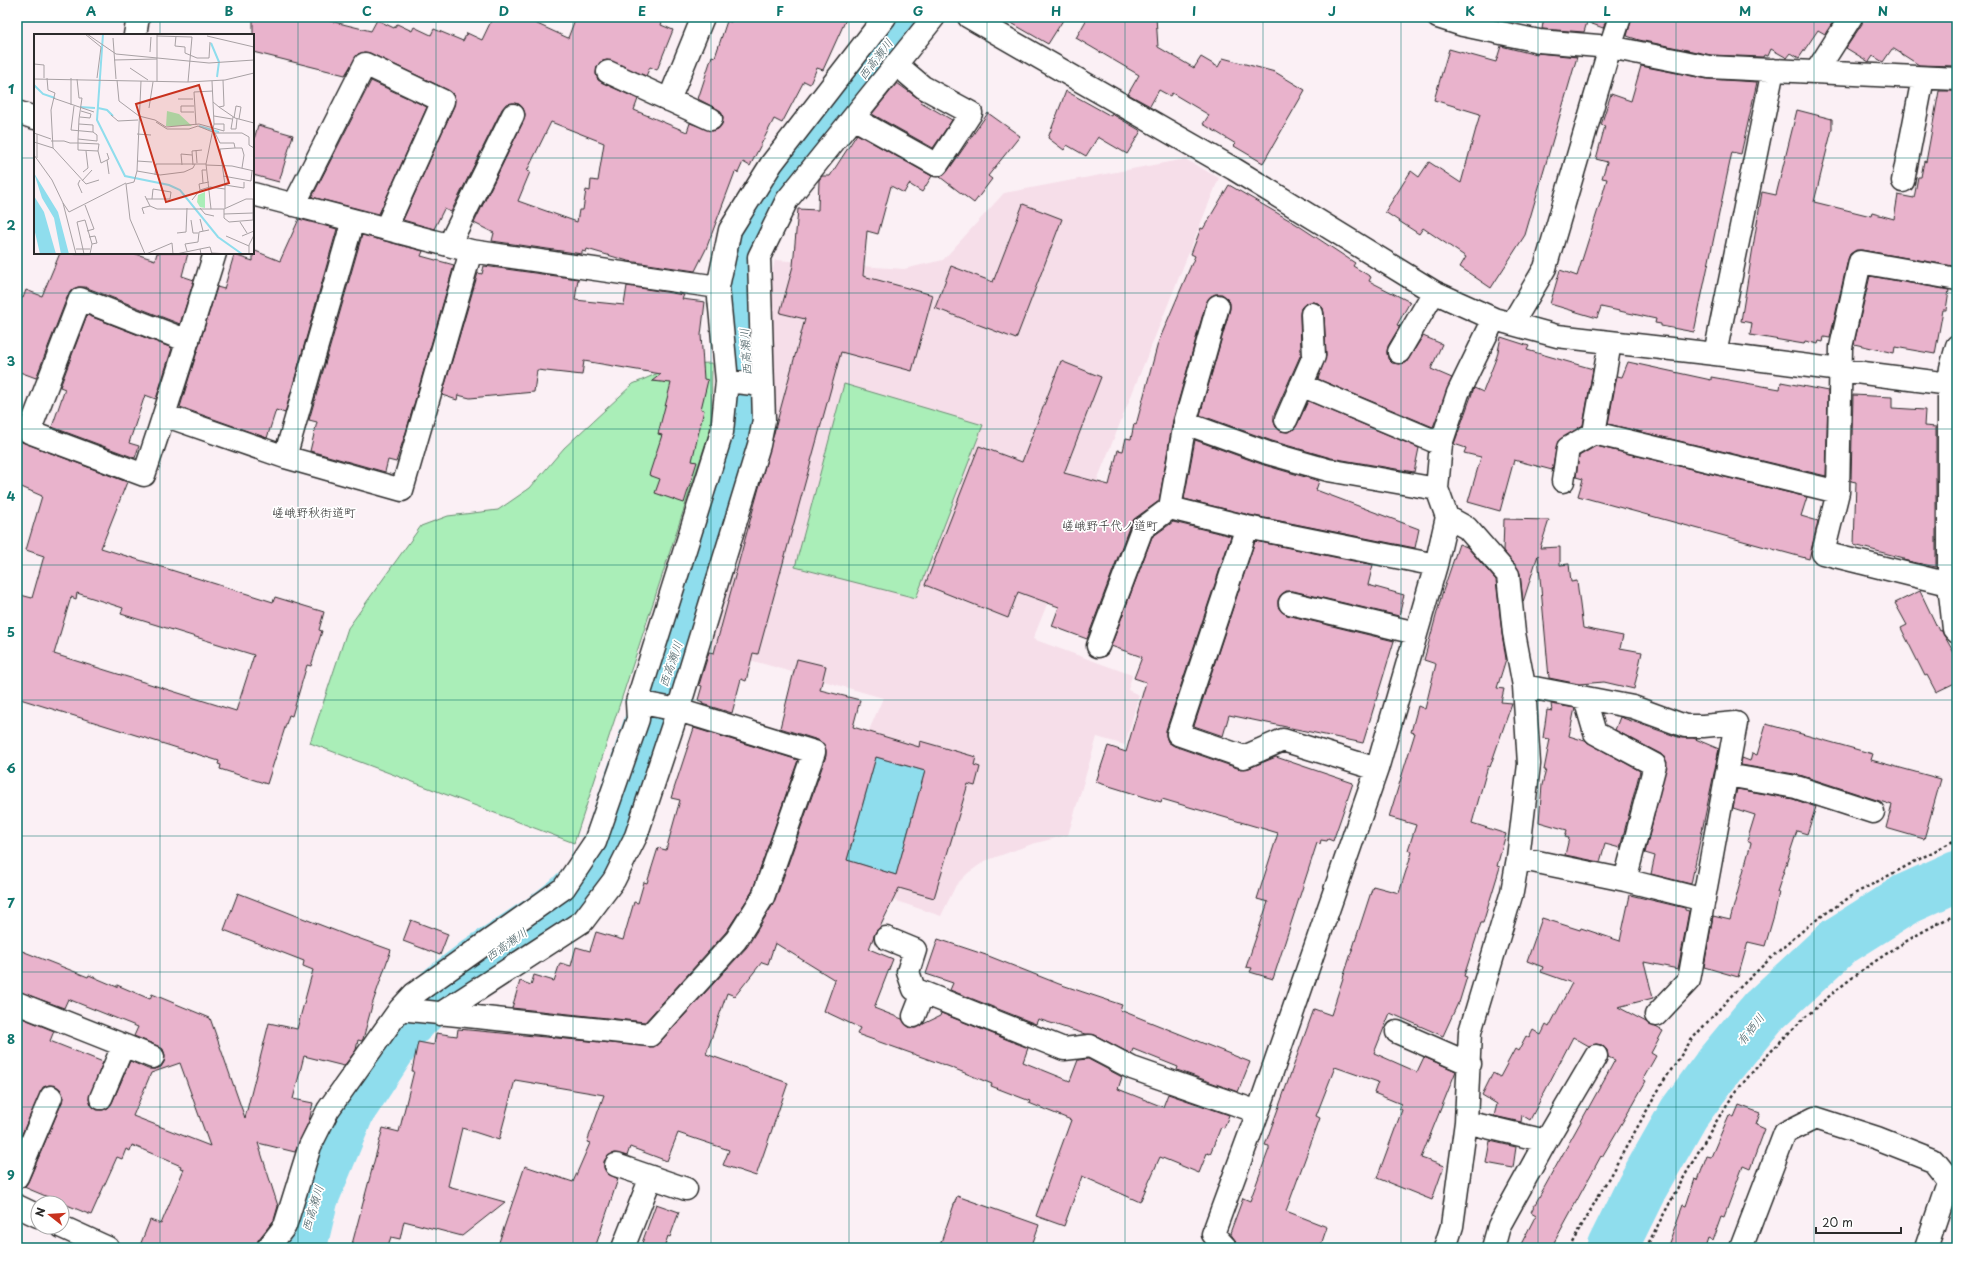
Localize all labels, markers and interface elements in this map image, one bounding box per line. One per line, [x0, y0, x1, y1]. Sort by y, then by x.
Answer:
text: A [86, 1, 96, 20]
text: B [225, 1, 234, 20]
text: C [362, 1, 372, 20]
text: D [499, 1, 509, 20]
text: E [638, 1, 646, 20]
text: F [776, 1, 784, 20]
text: G [913, 1, 923, 20]
text: H [1051, 1, 1061, 20]
text: I [1192, 1, 1196, 20]
text: J [1328, 1, 1336, 20]
text: K [1465, 1, 1475, 20]
text: L [1603, 1, 1611, 20]
text: M [1739, 1, 1751, 20]
text: N [1878, 1, 1888, 20]
inset map [34, 34, 254, 254]
water label: 西高瀬川 [853, 35, 897, 83]
text: 1 [8, 79, 14, 98]
text: 2 [6, 215, 16, 234]
water label: 西高瀬川 [734, 327, 756, 377]
text: 3 [7, 351, 16, 370]
text: 4 [7, 486, 16, 505]
district label: 嵯峨野秋街道町 [272, 503, 356, 521]
district label: 嵯峨野千代ノ道町 [1062, 516, 1158, 534]
text: 5 [7, 622, 15, 641]
water label: 西高瀬川 [654, 638, 686, 690]
text: 6 [6, 758, 16, 777]
text: 7 [7, 893, 15, 912]
water label: 西高瀬川 [481, 923, 531, 965]
water label: 有栖川 [1732, 1009, 1768, 1049]
text: 8 [7, 1029, 15, 1048]
text: 9 [7, 1165, 15, 1184]
water label: 西高瀬川 [296, 1182, 328, 1234]
north arrow [30, 1195, 70, 1235]
text: N [31, 1205, 49, 1219]
scale bar [1816, 1209, 1901, 1235]
text: 20 m [1822, 1213, 1853, 1231]

